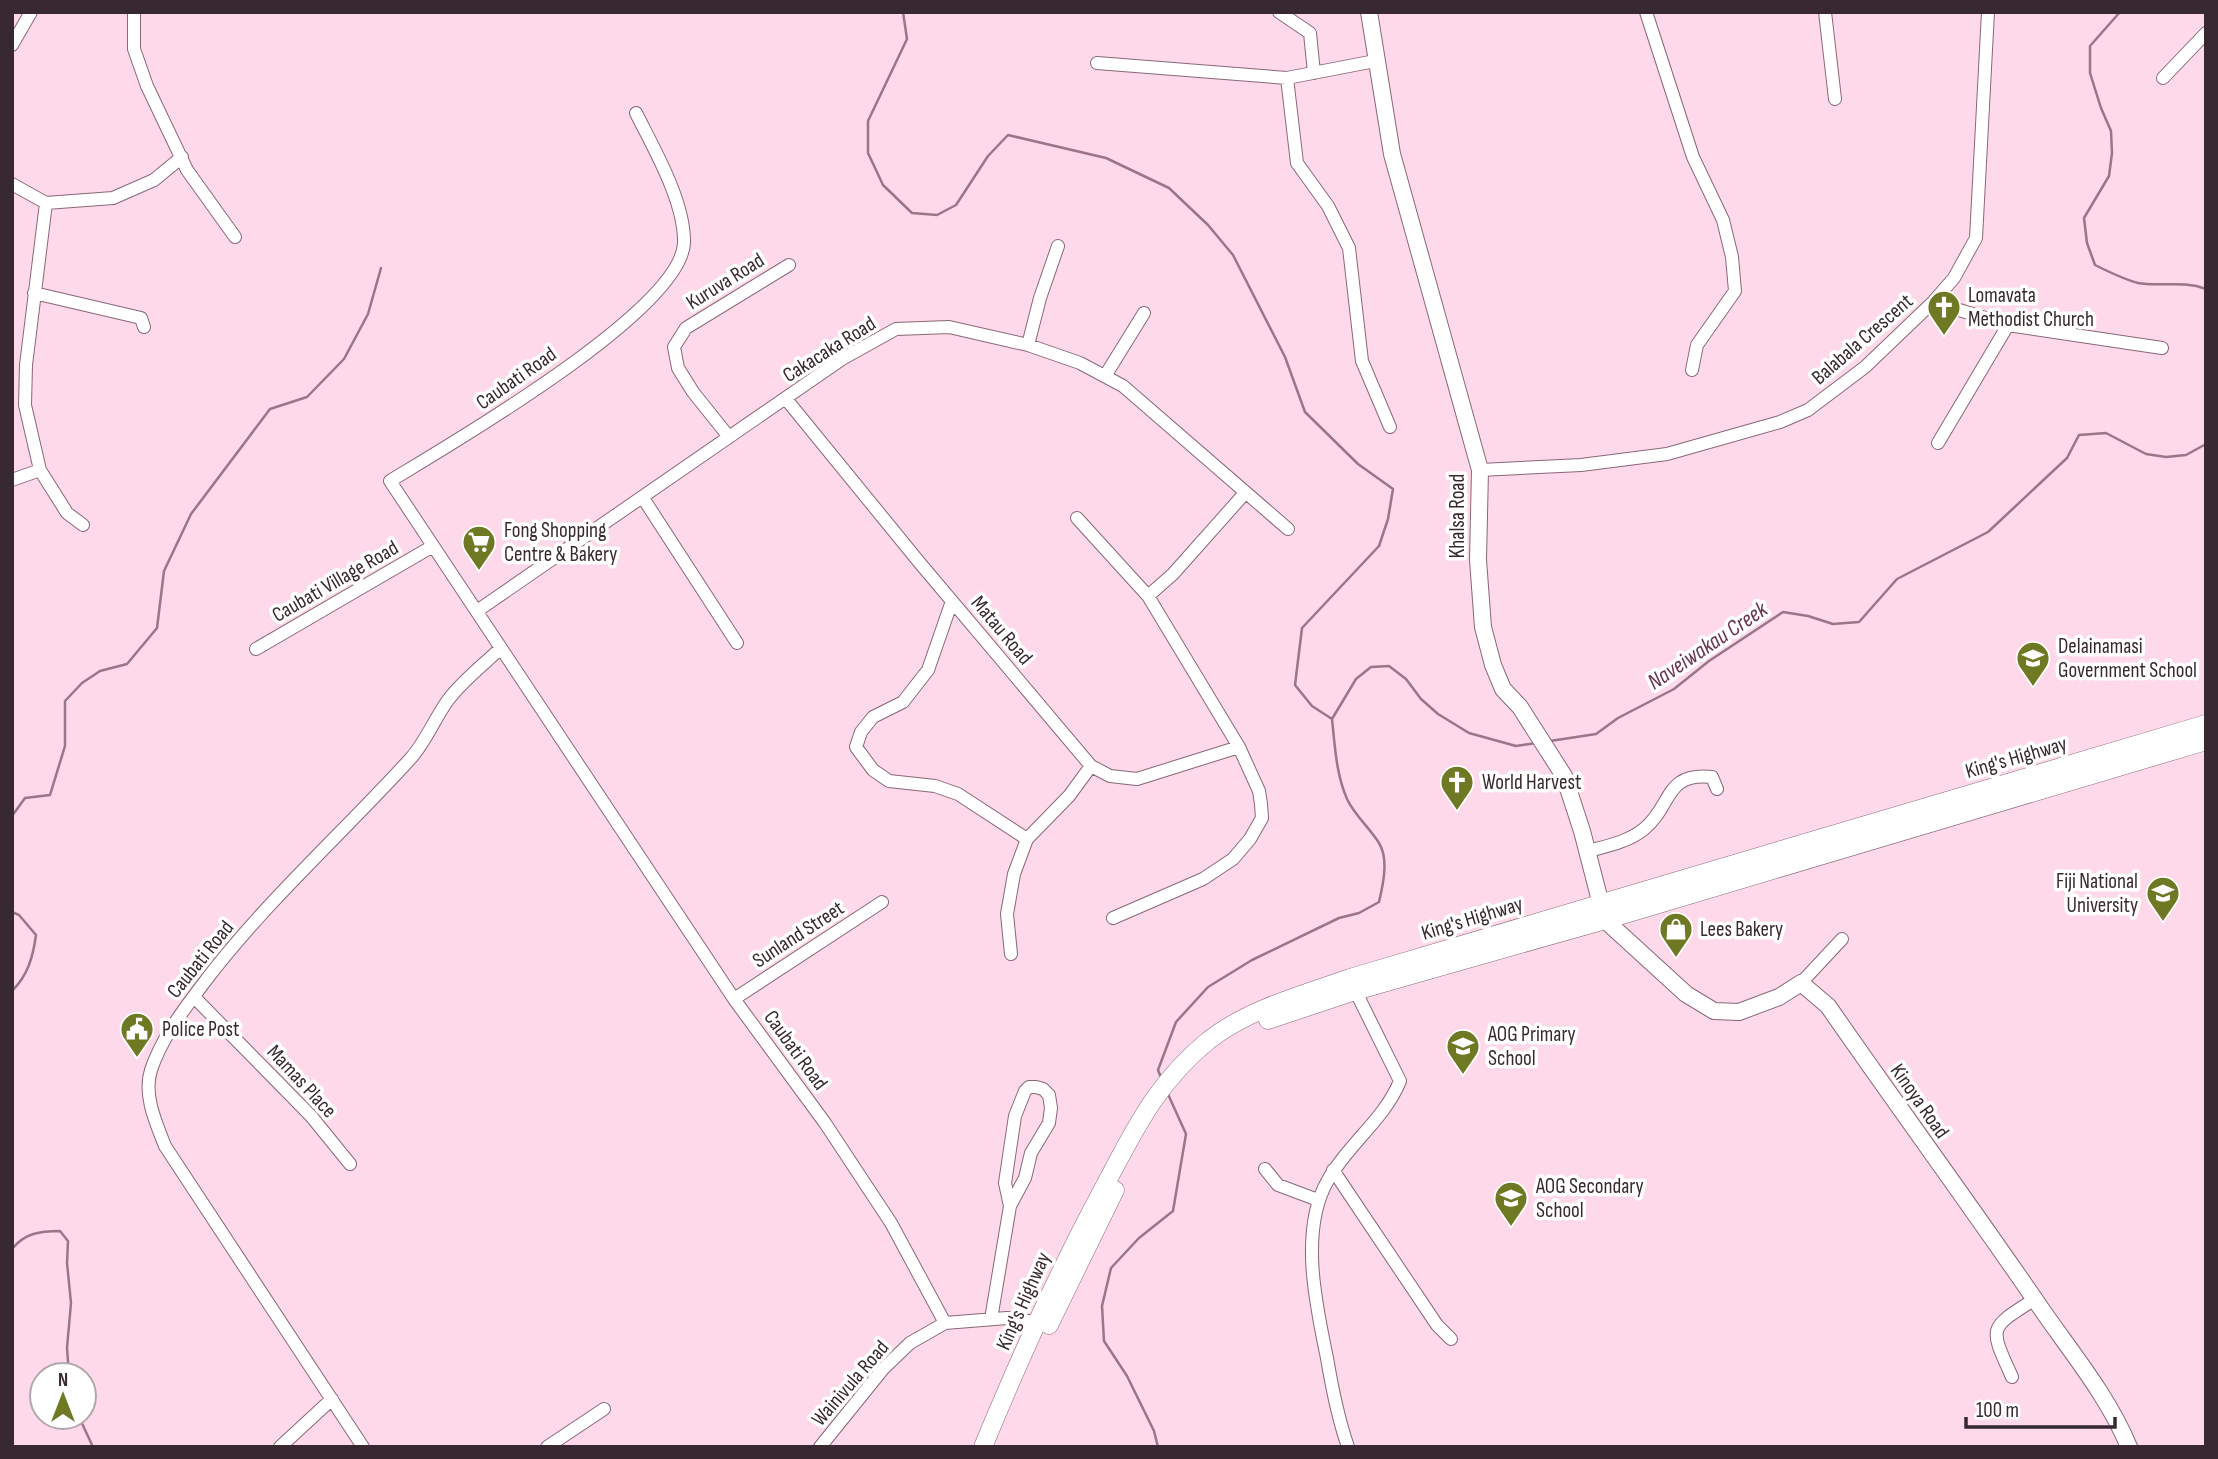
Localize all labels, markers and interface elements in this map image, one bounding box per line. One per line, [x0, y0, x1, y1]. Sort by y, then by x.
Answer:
street label: Kuruva Road [682, 248, 769, 315]
place label: Lomavata Methodist Church [1968, 283, 2094, 332]
church icon: Lomavata Methodist Church [1925, 288, 1963, 337]
street label: Balabala Crescent [1807, 289, 1918, 390]
street label: Cakacaka Road [778, 311, 880, 388]
street label: Caubati Road [471, 342, 561, 415]
street label: Khalsa Road [1445, 474, 1470, 558]
place label: Fong Shopping Centre & Bakery [504, 518, 617, 567]
supermarket icon: Fong Shopping Centre & Bakery [460, 523, 498, 572]
street label: Caubati Village Road [268, 535, 403, 628]
street label: Matau Road [966, 591, 1038, 670]
water label: Naveiwakau Creek [1642, 595, 1774, 696]
place label: Delainamasi Government School [2058, 634, 2197, 683]
school or university icon: Delainamasi Government School [2014, 639, 2052, 688]
street label: King's Highway [1962, 731, 2070, 784]
church icon: World Harvest [1438, 763, 1476, 812]
place label: World Harvest [1482, 770, 1581, 795]
place label: Fiji National University [2056, 869, 2138, 918]
school or university icon: Fiji National University [2144, 874, 2182, 923]
street label: King's Highway [1419, 891, 1526, 946]
street label: Sunland Street [748, 896, 849, 973]
shop icon: Lees Bakery [1657, 910, 1695, 959]
street label: Caubati Road [162, 916, 239, 1003]
place label: Lees Bakery [1700, 917, 1783, 942]
street label: Caubati Road [758, 1006, 833, 1095]
public building icon: Police Post [118, 1010, 156, 1059]
place label: Police Post [162, 1017, 239, 1042]
place label: AOG Primary School [1487, 1022, 1576, 1071]
school or university icon: AOG Primary School [1444, 1027, 1482, 1076]
street label: Mamas Place [262, 1040, 342, 1123]
street label: Kinoya Road [1885, 1059, 1954, 1143]
place label: AOG Secondary School [1535, 1174, 1644, 1223]
school or university icon: AOG Secondary School [1492, 1179, 1530, 1228]
street label: King's Highway [991, 1248, 1056, 1354]
street label: Wainivula Road [806, 1335, 894, 1431]
north arrow [28, 1361, 98, 1431]
text: N [58, 1369, 68, 1392]
scale bar [1966, 1386, 2115, 1430]
text: 100 m [1976, 1398, 2019, 1423]

